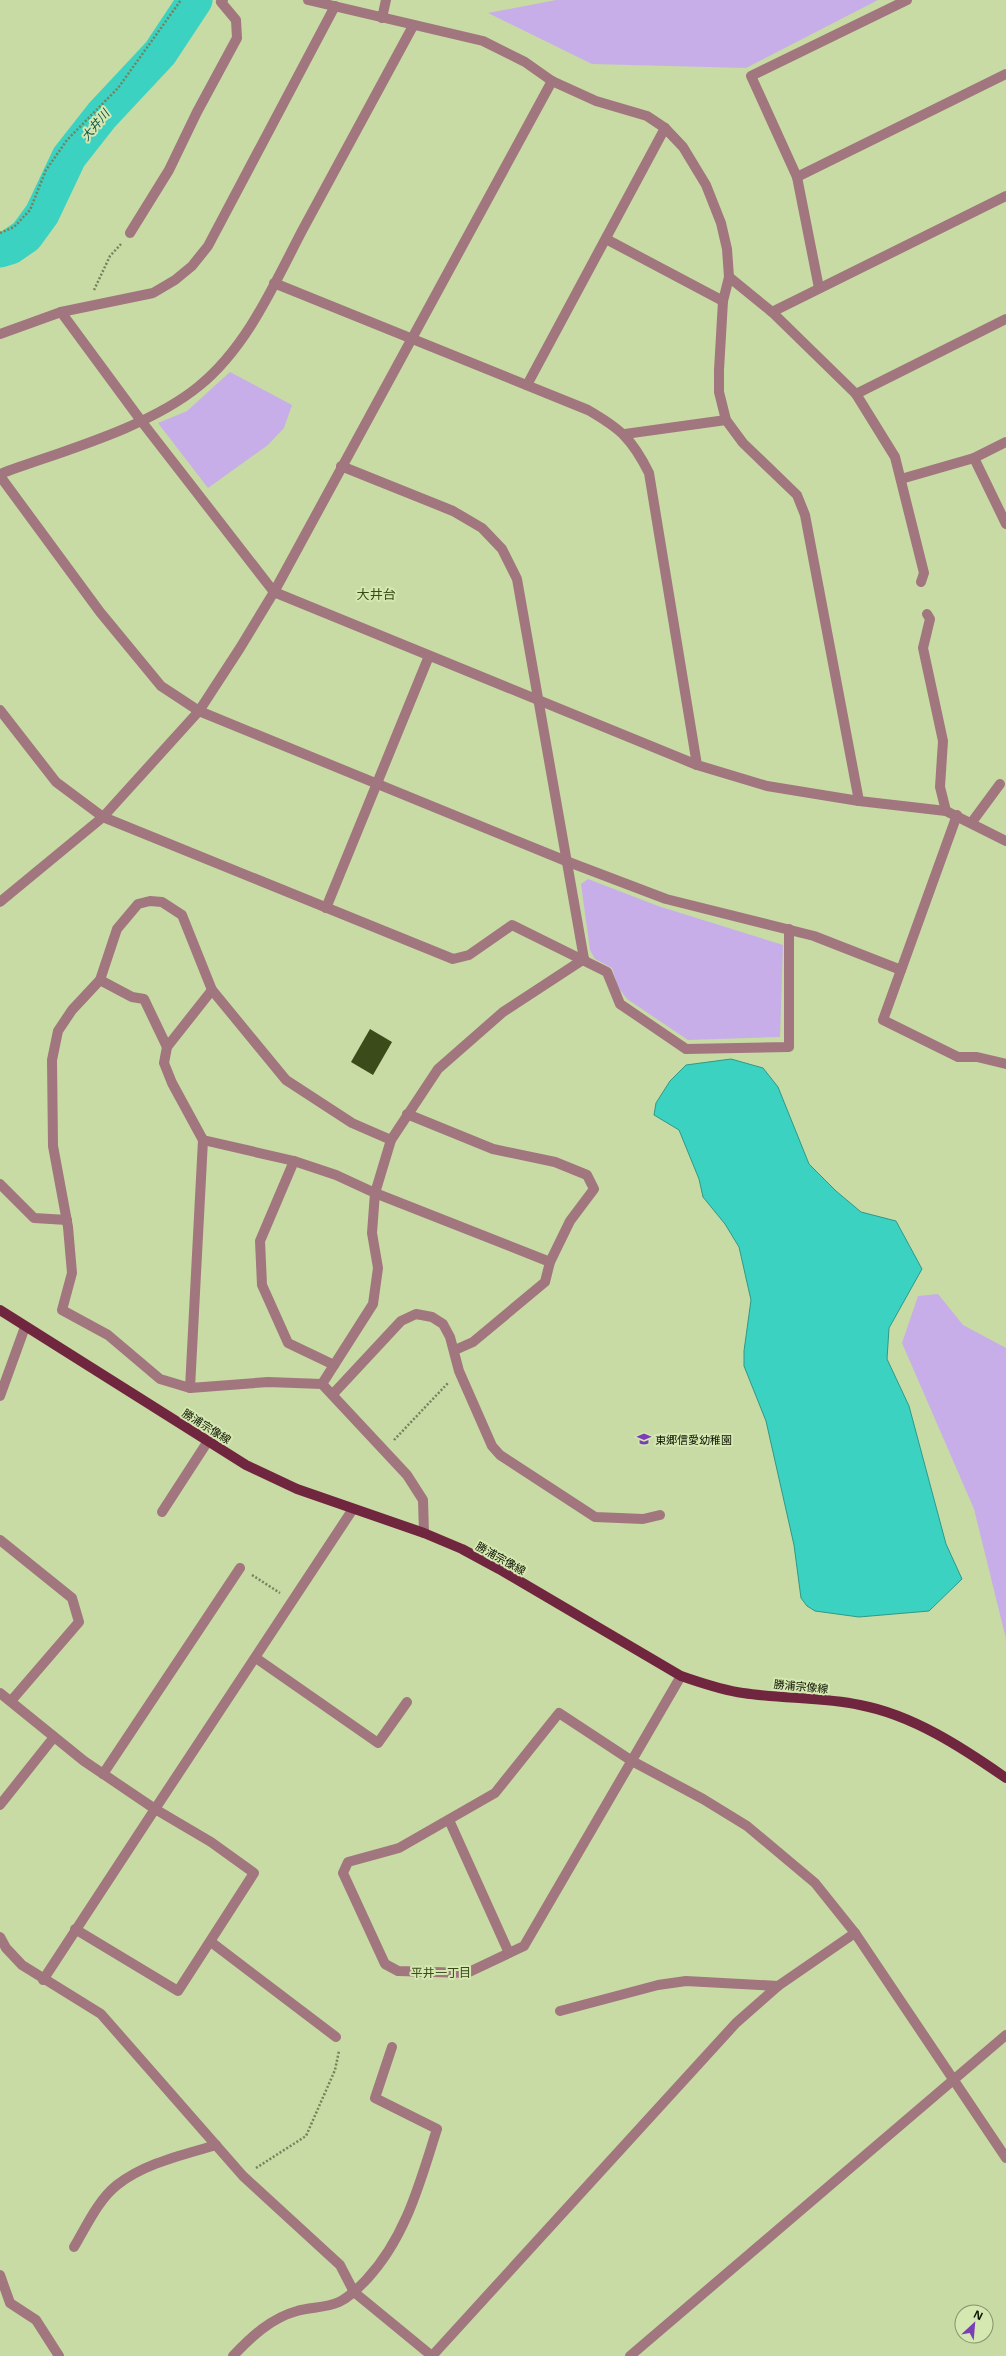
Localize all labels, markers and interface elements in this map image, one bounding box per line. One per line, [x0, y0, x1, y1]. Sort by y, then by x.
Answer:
water label: 大井川 [77, 104, 114, 144]
district label: 大井台 [356, 585, 396, 603]
street label: 勝浦宗像線 [180, 1405, 234, 1447]
school or university icon: 東郷信愛幼稚園 [636, 1431, 652, 1447]
place label: 東郷信愛幼稚園 [655, 1432, 732, 1447]
street label: 勝浦宗像線 [473, 1538, 529, 1578]
street label: 勝浦宗像線 [773, 1676, 829, 1696]
district label: 平井一丁目 [411, 1964, 471, 1981]
north arrow [954, 2304, 994, 2344]
text: N [971, 2306, 986, 2323]

